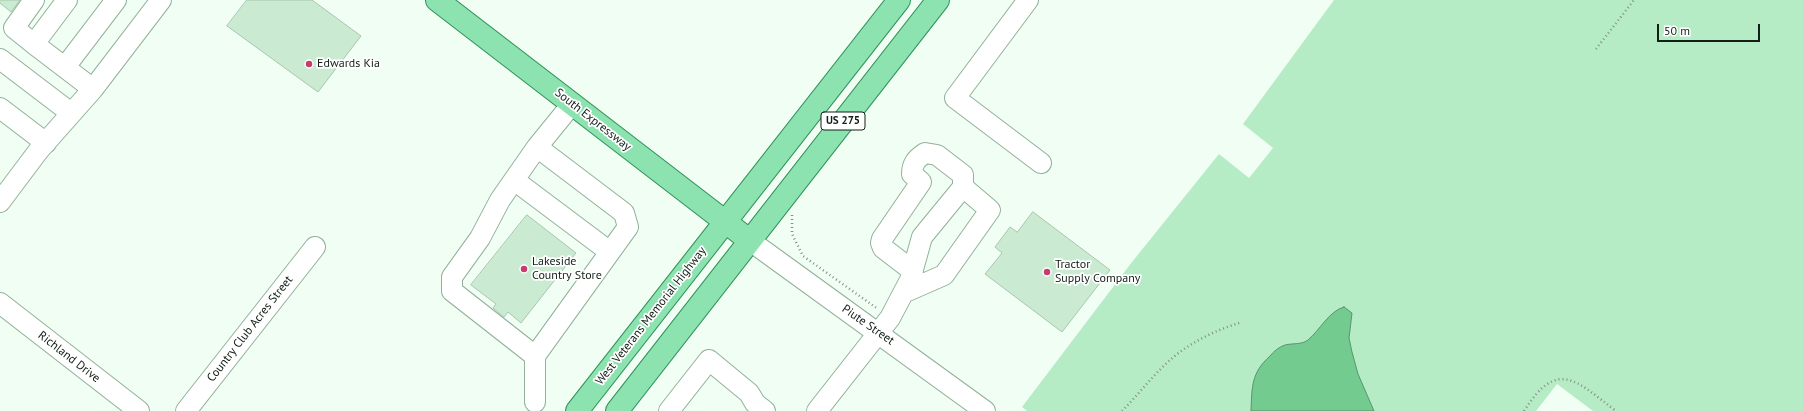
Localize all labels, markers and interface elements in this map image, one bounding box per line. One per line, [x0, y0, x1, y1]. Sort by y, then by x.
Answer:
scale bar [1659, 16, 1762, 42]
text: 50 m [1664, 23, 1690, 38]
place label: Edwards Kia [317, 57, 380, 71]
marker: Edwards Kia [304, 59, 314, 69]
street label: South Expressway [552, 86, 634, 154]
road number: US 275 [821, 112, 865, 130]
street label: West Veterans Memorial Highway [593, 244, 709, 388]
place label: Lakeside Country Store [532, 255, 602, 283]
place label: Tractor Supply Company [1055, 258, 1140, 286]
marker: Lakeside Country Store [519, 264, 529, 274]
marker: Tractor Supply Company [1042, 267, 1052, 277]
street label: Country Club Acres Street [204, 273, 296, 385]
street label: Piute Street [839, 302, 897, 348]
street label: Richland Drive [35, 328, 103, 386]

